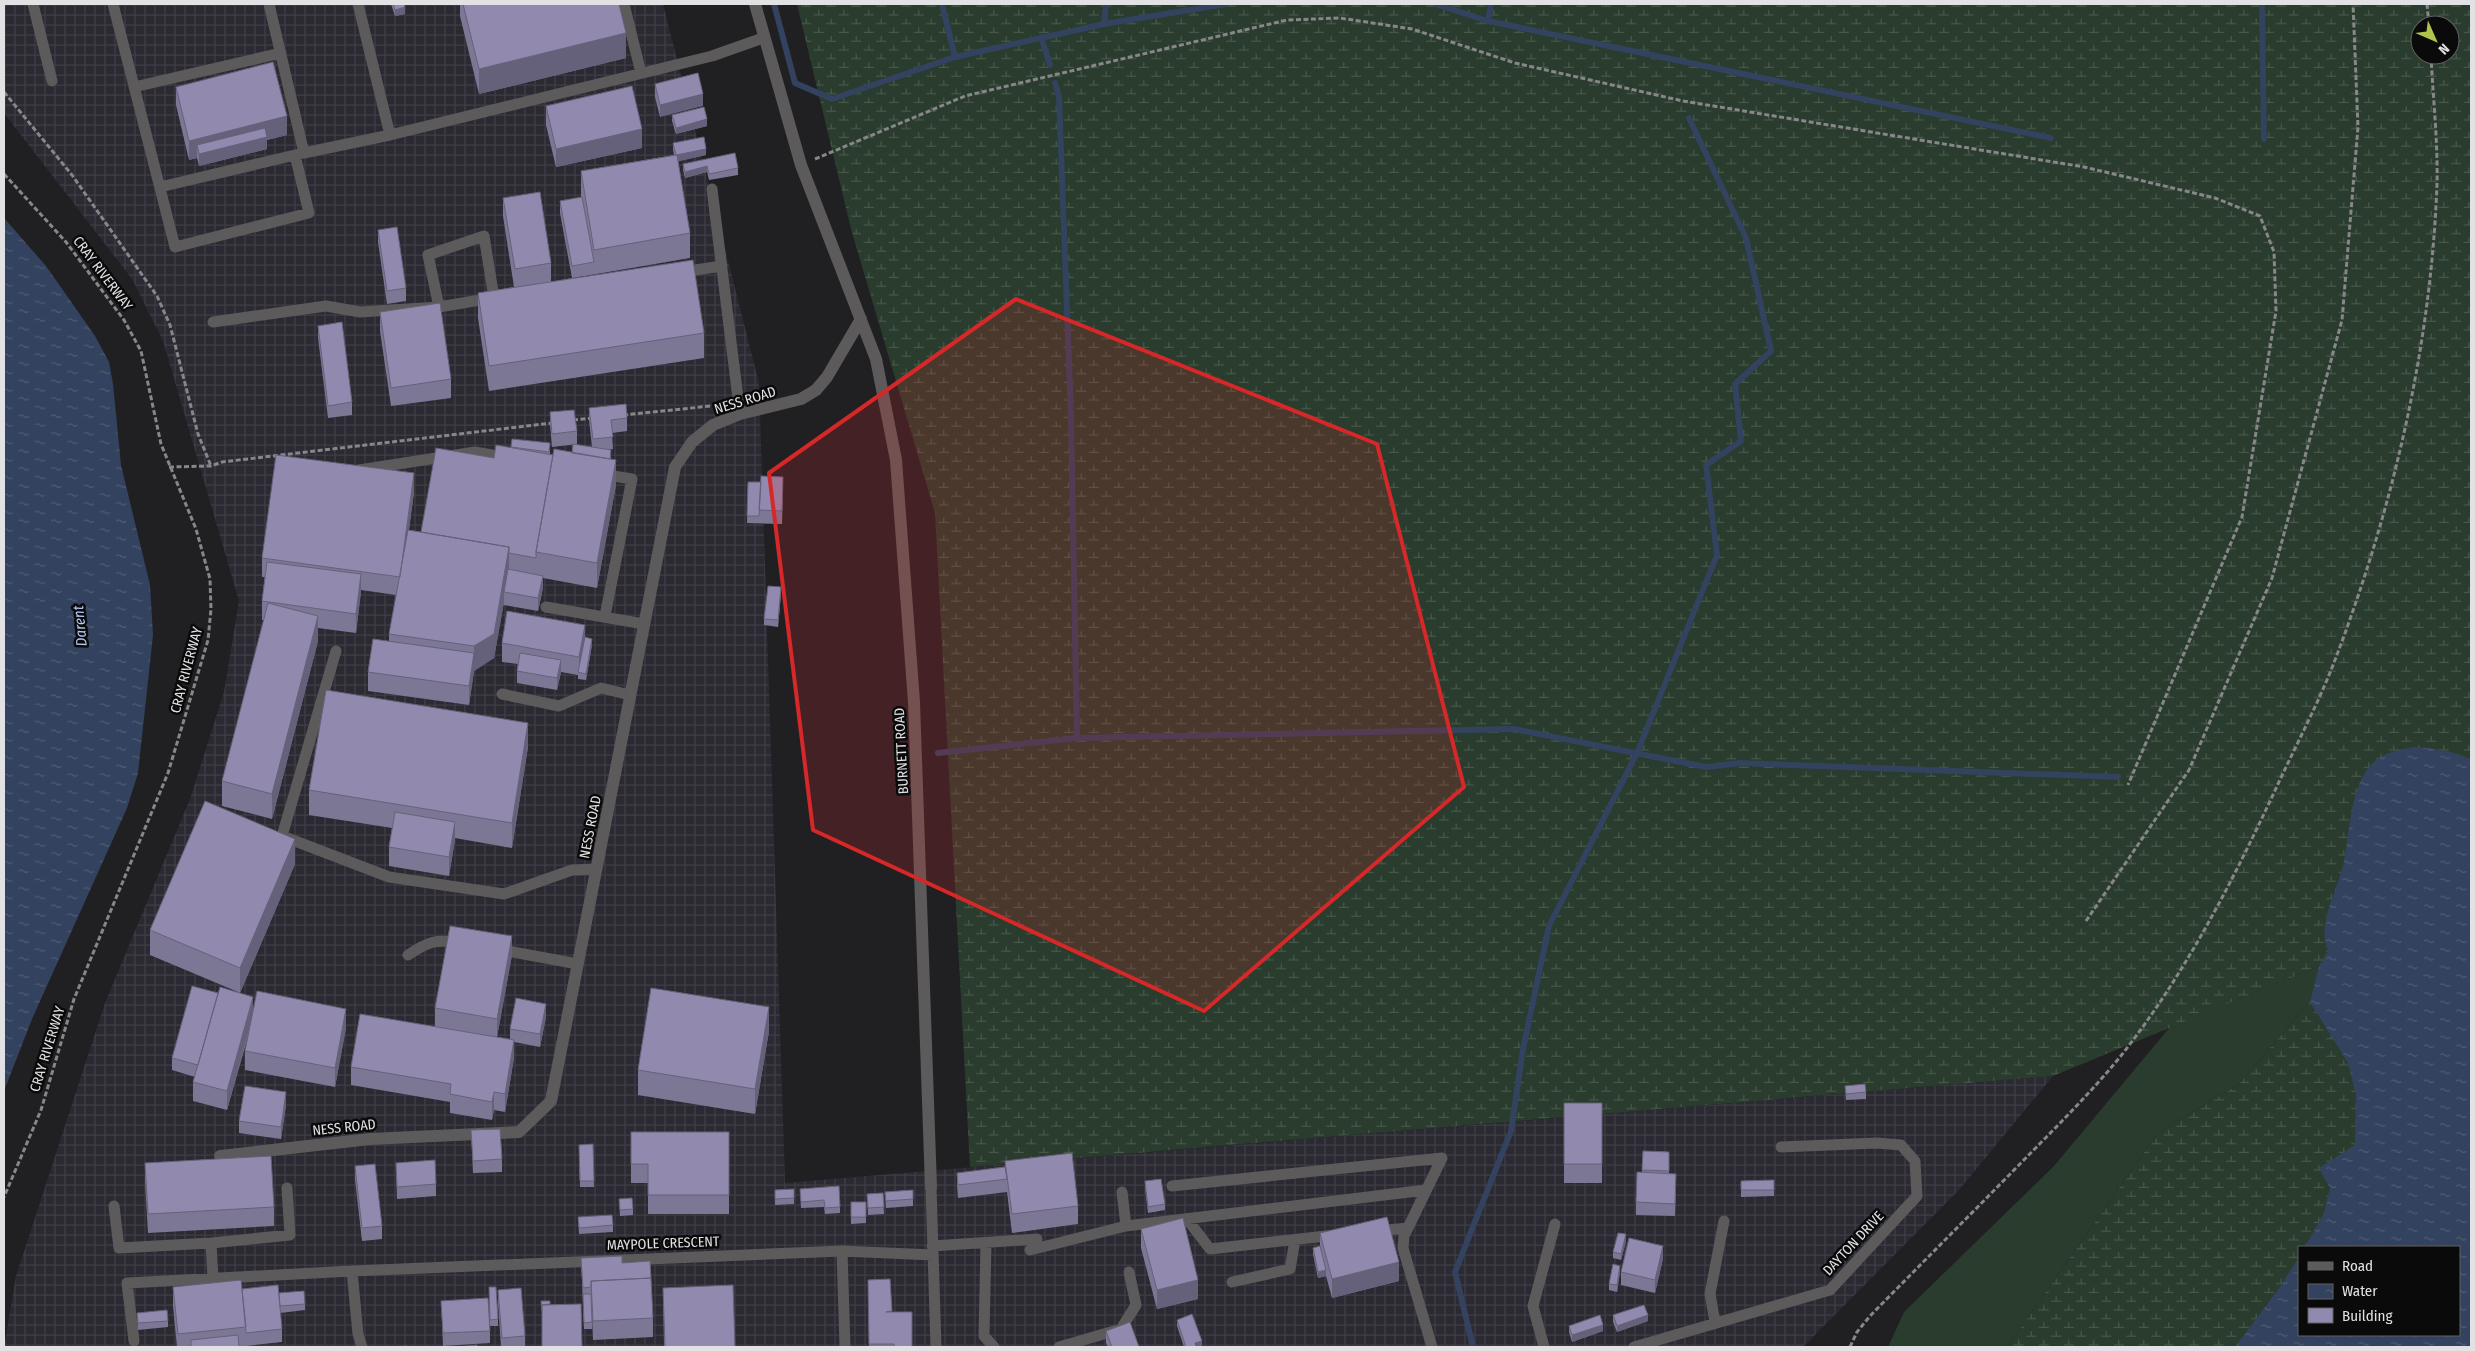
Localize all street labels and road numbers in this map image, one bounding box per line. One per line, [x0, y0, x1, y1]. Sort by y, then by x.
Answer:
street label: CRAY RIVERWAY [69, 233, 136, 314]
street label: NESS ROAD [712, 383, 778, 418]
street label: CRAY RIVERWAY [167, 625, 206, 715]
street label: BURNETT ROAD [891, 707, 912, 795]
street label: NESS ROAD [576, 794, 605, 860]
street label: CRAY RIVERWAY [26, 1004, 69, 1094]
street label: NESS ROAD [312, 1116, 377, 1139]
street label: DAYTON DRIVE [1819, 1207, 1888, 1279]
street label: MAYPOLE CRESCENT [606, 1233, 720, 1254]

